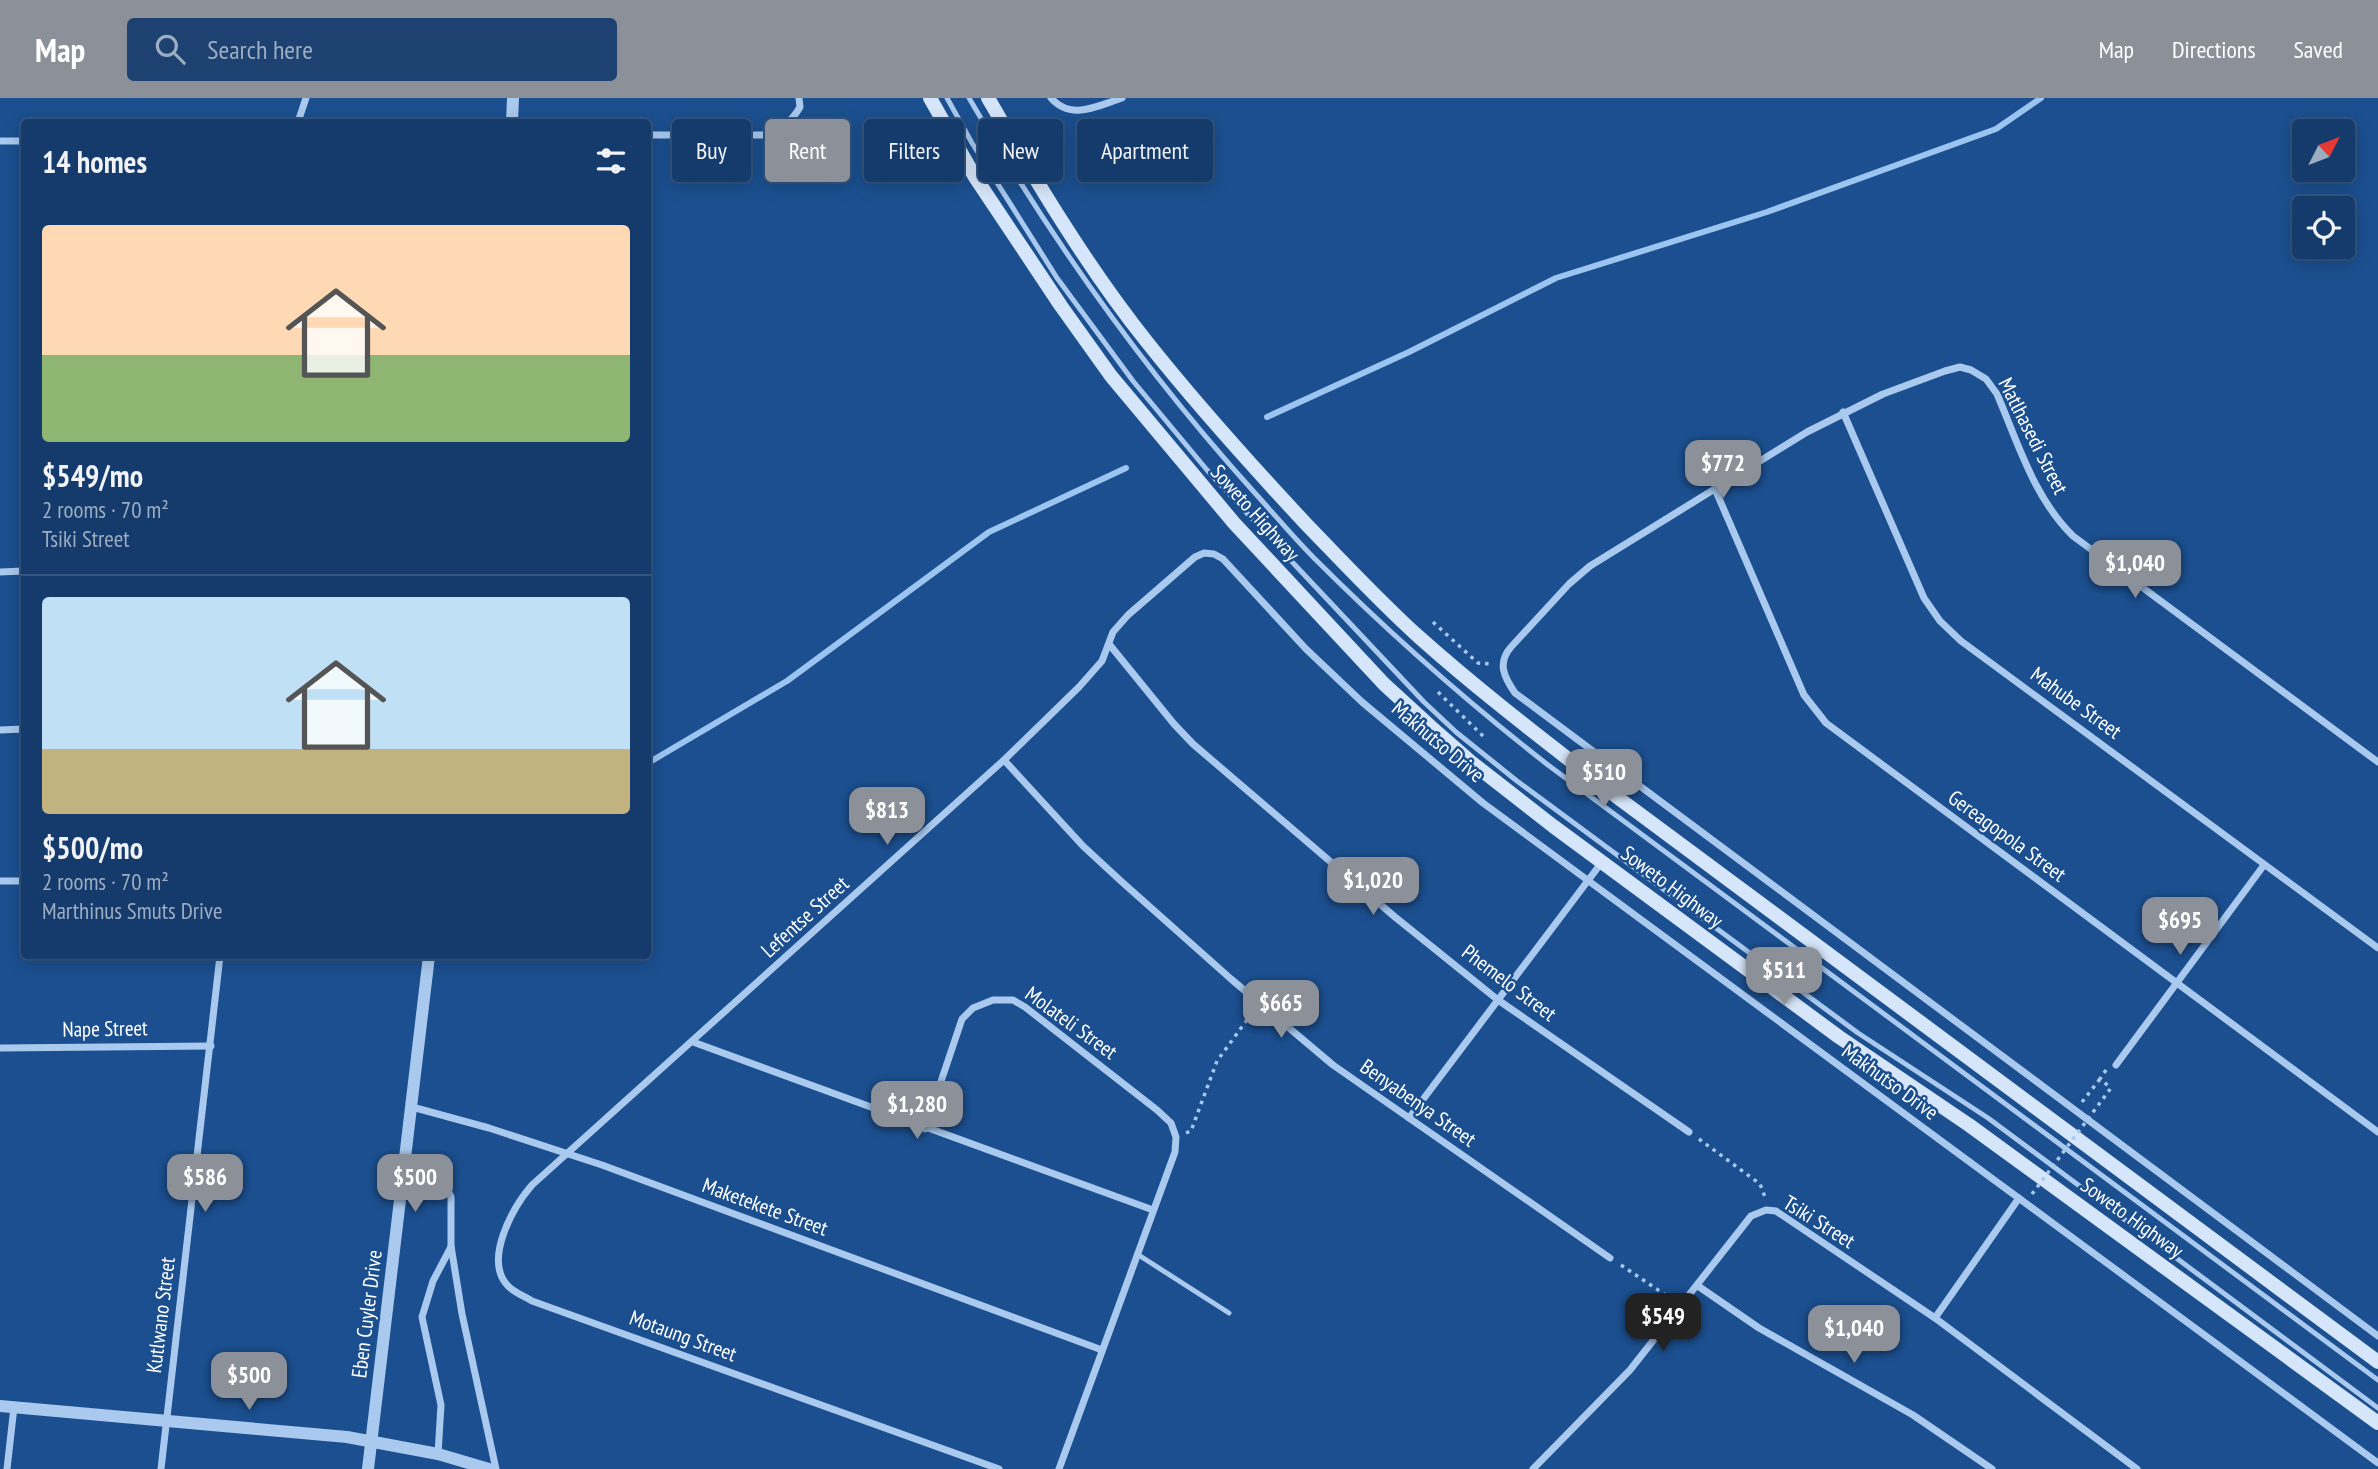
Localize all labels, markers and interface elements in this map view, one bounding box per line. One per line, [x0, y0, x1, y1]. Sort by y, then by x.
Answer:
search box [127, 18, 617, 81]
text: Map [35, 28, 85, 71]
icon: search [151, 30, 189, 68]
text: Search here [207, 33, 313, 66]
text: Map [2099, 34, 2134, 65]
text: Directions [2172, 34, 2256, 65]
text: Saved [2294, 34, 2343, 65]
chip: Buy [672, 119, 751, 182]
chip: Rent [765, 119, 850, 182]
chip: Filters [864, 119, 964, 182]
chip: New [978, 119, 1063, 182]
chip: Apartment [1077, 119, 1213, 182]
north arrow [2292, 119, 2356, 182]
map controls [2292, 119, 2355, 259]
text: 14 homes [42, 142, 147, 181]
icon: filters [592, 142, 630, 180]
button: locate [2292, 196, 2355, 259]
icon: home [273, 270, 399, 396]
street label: Matlhasedi Street [1992, 373, 2074, 499]
pin: $772 [1682, 440, 1764, 500]
text: $772 [1701, 448, 1745, 477]
text: $549/mo [42, 456, 143, 495]
street label: Soweto Highway [1205, 459, 1306, 567]
text: 2 rooms · 70 m² [42, 495, 169, 524]
text: Tsiki Street [42, 524, 130, 553]
pin: $1,040 [2078, 540, 2192, 600]
text: $1,040 [2105, 548, 2165, 577]
icon: home [273, 642, 399, 768]
street label: Mahube Street [2026, 661, 2127, 745]
street label: Makhutso Drive [1386, 695, 1490, 788]
pin: $510 [1563, 750, 1645, 809]
text: $510 [1582, 757, 1626, 786]
street label: Gereagopola Street [1943, 784, 2072, 888]
pin: $813 [846, 788, 928, 847]
text: $813 [865, 795, 909, 824]
text: $500/mo [42, 828, 143, 867]
street label: Soweto Highway [1616, 840, 1729, 934]
pin: $1,020 [1316, 858, 1430, 917]
text: $1,020 [1343, 865, 1403, 894]
text: 2 rooms · 70 m² [42, 867, 169, 896]
street label: Lefentse Street [755, 870, 854, 963]
text: Marthinus Smuts Drive [42, 896, 222, 925]
pin: $695 [2139, 898, 2221, 957]
text: $695 [2158, 905, 2202, 934]
street label: Phemelo Street [1457, 938, 1562, 1027]
pin: $511 [1743, 948, 1825, 1007]
text: $511 [1762, 955, 1806, 984]
street label: Molateli Street [1020, 980, 1123, 1065]
pin: $665 [1240, 981, 1322, 1040]
text: $665 [1259, 988, 1303, 1017]
street label: Nape Street [62, 1014, 148, 1043]
street label: Makhutso Drive [1837, 1038, 1944, 1126]
street label: Benyabenya Street [1355, 1053, 1482, 1153]
pin: $1,280 [860, 1082, 974, 1141]
text: $1,280 [887, 1089, 947, 1118]
pin: $586 [164, 1154, 246, 1214]
pin: $500 [374, 1154, 456, 1214]
text: $586 [183, 1162, 227, 1191]
text: $500 [393, 1162, 437, 1191]
street label: Maketekete Street [699, 1171, 832, 1242]
street label: Soweto Highway [2076, 1171, 2189, 1264]
street label: Tsiki Street [1778, 1189, 1860, 1254]
street label: Eben Cuyler Drive [345, 1248, 388, 1379]
street label: Kutlwano Street [140, 1255, 181, 1375]
pin: $549 [1622, 1294, 1704, 1353]
text: $549 [1641, 1301, 1685, 1330]
street label: Motaung Street [626, 1304, 741, 1367]
pin: $1,040 [1797, 1306, 1911, 1365]
text: $1,040 [1824, 1313, 1884, 1342]
pin: $500 [208, 1352, 290, 1412]
text: $500 [227, 1360, 271, 1389]

